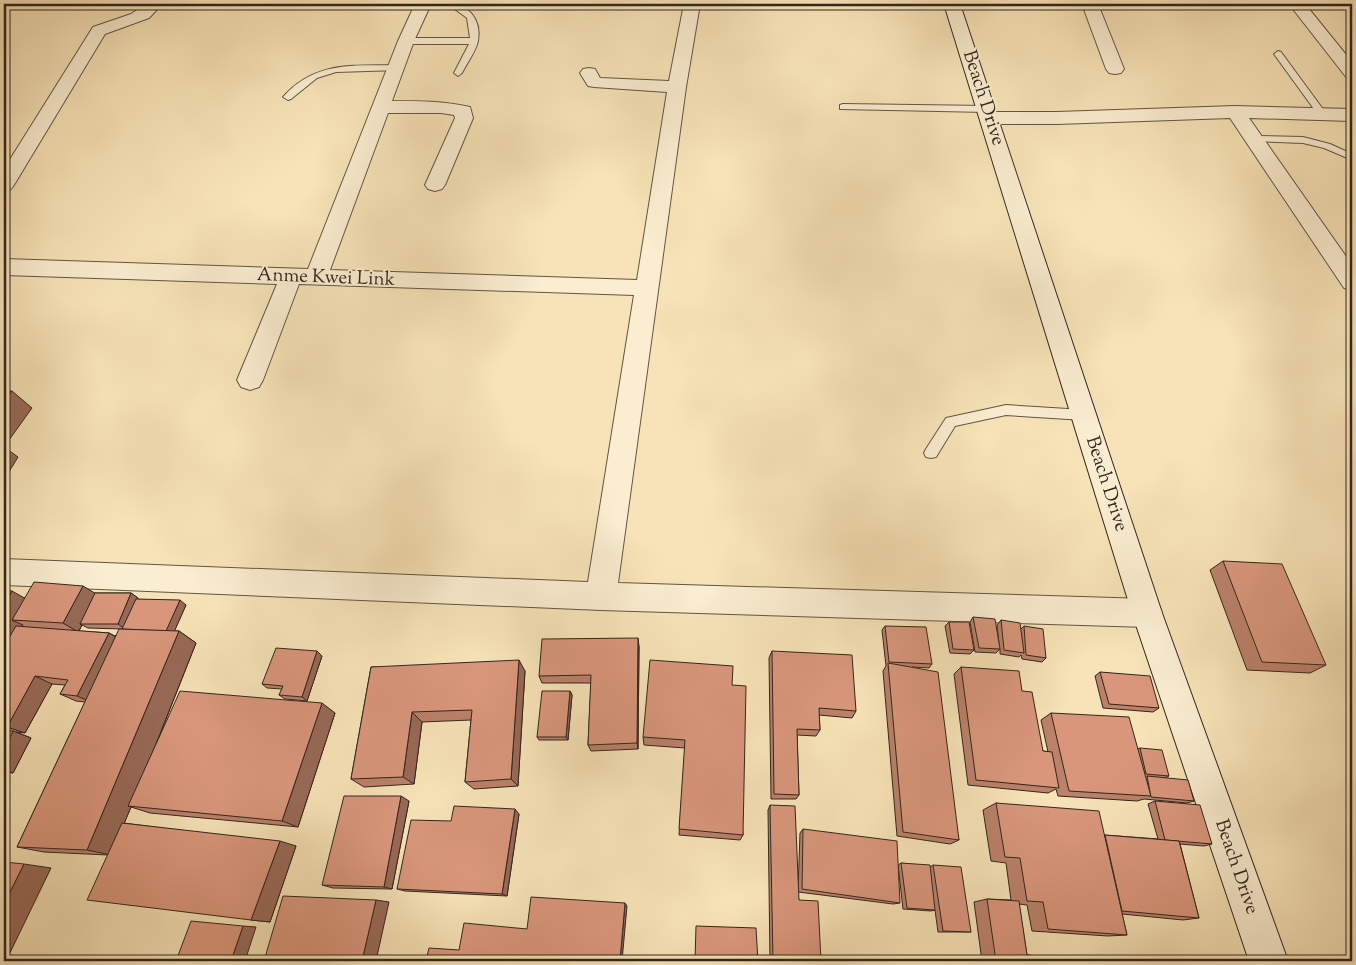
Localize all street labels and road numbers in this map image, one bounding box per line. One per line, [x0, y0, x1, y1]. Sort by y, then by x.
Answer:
street label: Beach Drive [955, 47, 1011, 149]
street label: Anme Kwei Link [256, 262, 396, 294]
street label: Beach Drive [1078, 433, 1134, 535]
street label: Beach Drive [1207, 816, 1265, 918]

